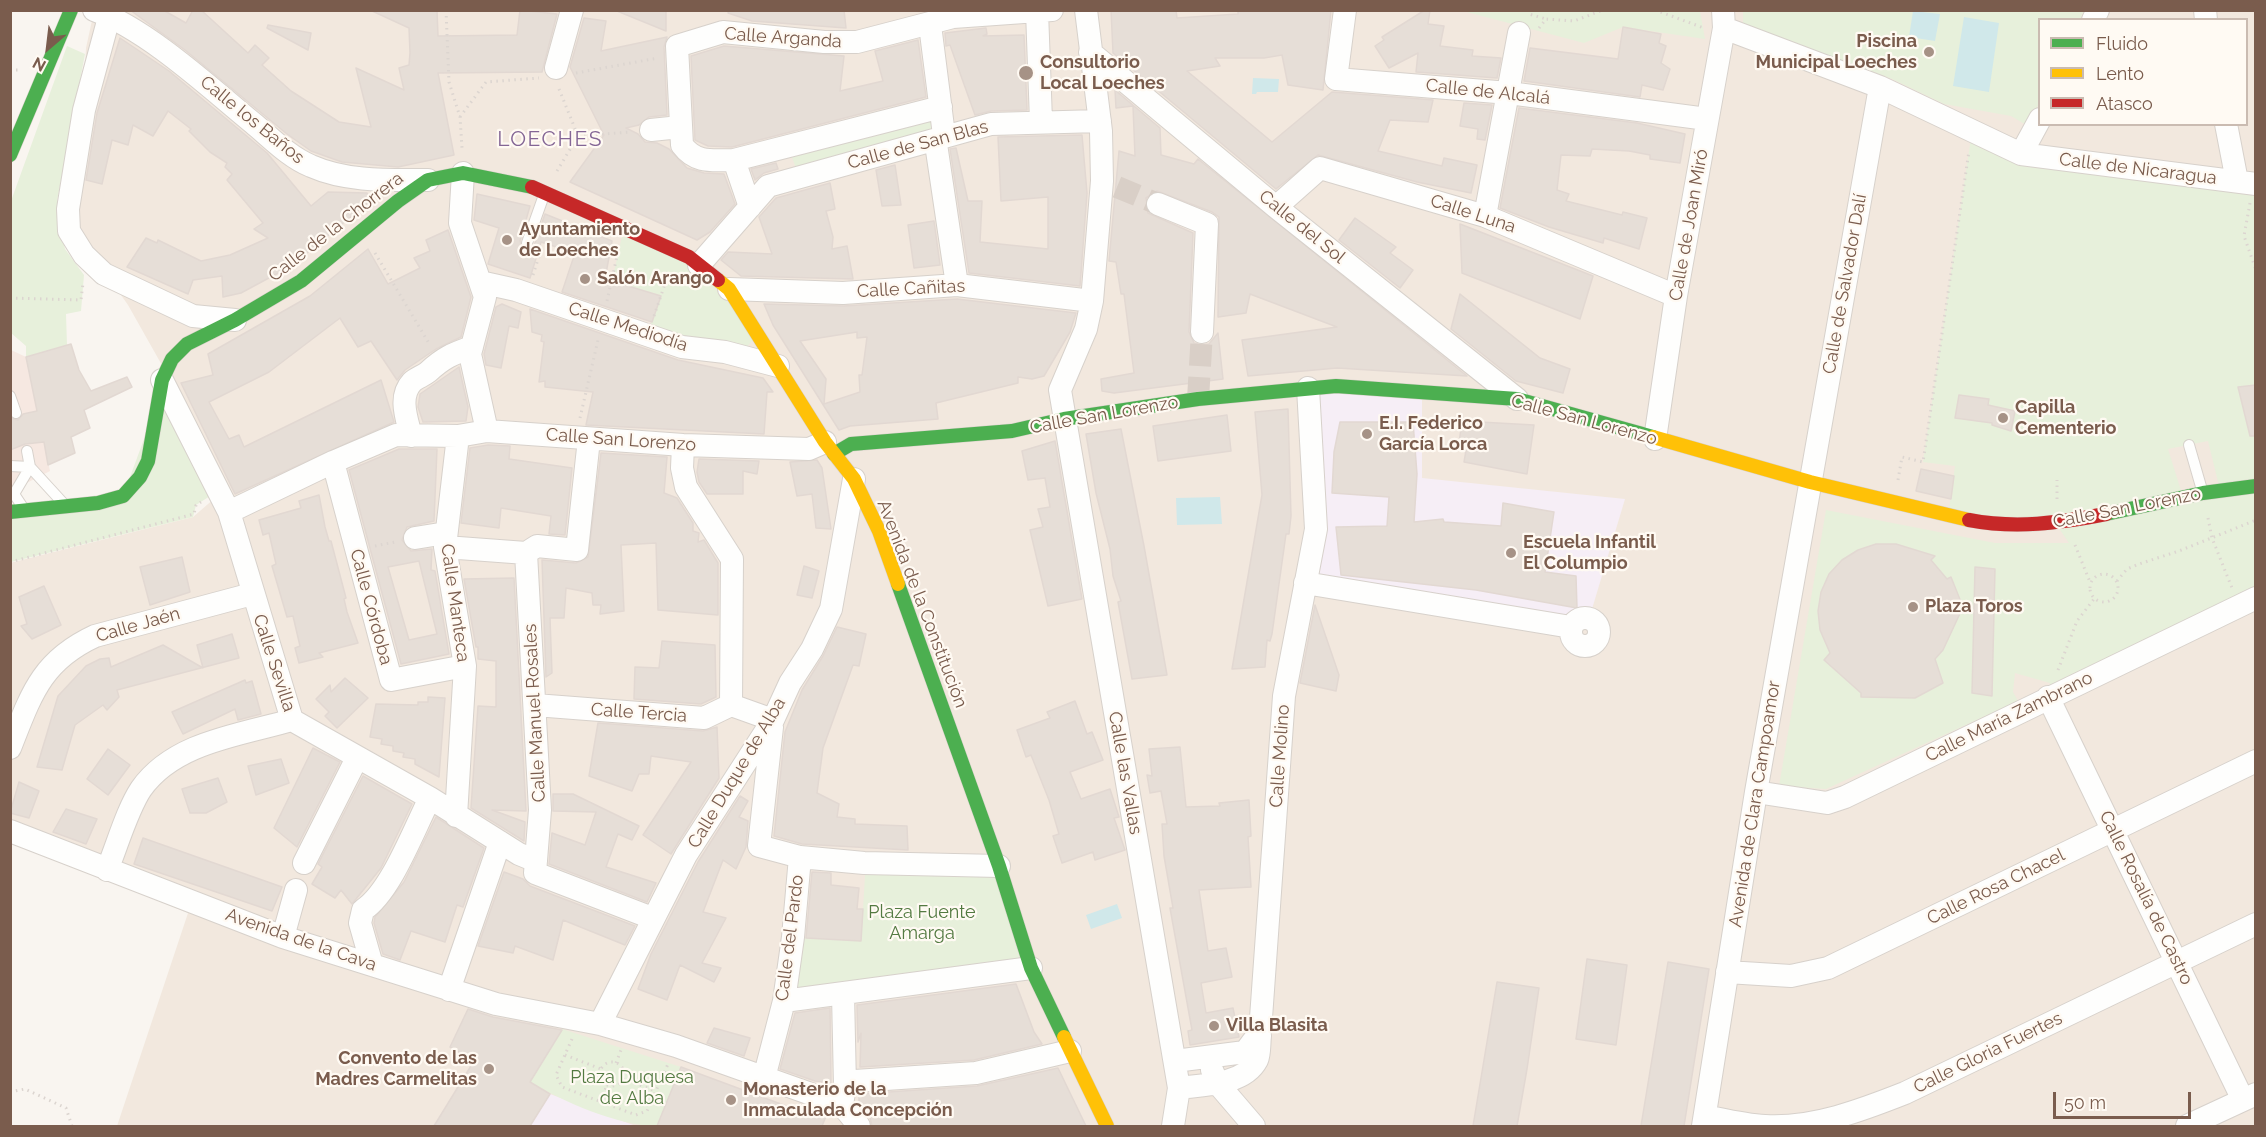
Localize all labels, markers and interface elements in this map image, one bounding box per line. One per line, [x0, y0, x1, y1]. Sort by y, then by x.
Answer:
north arrow [18, 18, 78, 78]
legend [2038, 18, 2248, 126]
street label: Calle Arganda [724, 23, 842, 53]
place label: Piscina Municipal Loeches [1756, 31, 1917, 74]
text: Fluido [2096, 33, 2148, 54]
marker: Piscina Municipal Loeches [1922, 45, 1936, 59]
place label: Consultorio Local Loeches [1040, 52, 1165, 94]
text: N [29, 53, 49, 76]
text: Lento [2096, 63, 2144, 84]
marker: Consultorio Local Loeches [1017, 64, 1035, 82]
street label: Calle los Baños [196, 71, 308, 169]
street label: Calle de Alcalá [1425, 75, 1551, 109]
text: Atasco [2096, 93, 2153, 114]
street label: Calle de San Blas [845, 116, 991, 174]
district label: LOECHES [497, 127, 603, 153]
street label: Calle de Joan Miró [1665, 147, 1713, 303]
street label: Calle de Nicaragua [2058, 149, 2218, 189]
street label: Calle de la Chorrera [264, 168, 408, 286]
street label: Calle del Sol [1254, 186, 1350, 268]
street label: Calle Luna [1428, 190, 1518, 238]
street label: Calle de Salvador Dalí [1819, 192, 1871, 376]
place label: Ayuntamiento de Loeches [519, 219, 640, 262]
marker: Ayuntamiento de Loeches [500, 233, 514, 247]
place label: Salón Arango [597, 268, 713, 290]
marker: Salón Arango [578, 272, 592, 286]
street label: Calle Cañitas [856, 275, 966, 303]
street label: Calle Mediodía [566, 298, 690, 356]
street label: Calle San Lorenzo [1509, 390, 1659, 450]
street label: Calle San Lorenzo [1028, 391, 1180, 439]
place label: Capilla Cementerio [2015, 397, 2116, 440]
marker: Capilla Cementerio [1996, 411, 2010, 425]
place label: E.I. Federico García Lorca [1379, 413, 1487, 456]
street label: Calle San Lorenzo [545, 424, 697, 456]
marker: E.I. Federico García Lorca [1360, 427, 1374, 441]
street label: Calle San Lorenzo [2051, 483, 2203, 533]
street label: Avenida de la Constitución [872, 497, 972, 711]
place label: Escuela Infantil El Columpio [1523, 532, 1656, 574]
street label: Calle Manteca [436, 543, 474, 663]
marker: Escuela Infantil El Columpio [1504, 546, 1518, 560]
street label: Calle Córdoba [345, 547, 397, 667]
place label: Plaza Toros [1925, 596, 2023, 618]
marker: Plaza Toros [1906, 600, 1920, 614]
street label: Calle Jaén [93, 603, 183, 647]
street label: Calle Sevilla [248, 611, 300, 715]
street label: Calle Manuel Rosales [520, 623, 550, 803]
street label: Calle María Zambrano [1922, 667, 2096, 767]
street label: Avenida de Clara Campoamor [1725, 679, 1785, 929]
street label: Calle Duque de Alba [683, 694, 791, 852]
street label: Calle Tercia [590, 699, 688, 727]
street label: Calle Molino [1266, 704, 1294, 808]
street label: Calle las Vallas [1104, 710, 1146, 836]
street label: Calle Rosalía de Castro [2094, 807, 2198, 989]
street label: Calle Rosa Chacel [1924, 844, 2068, 930]
street label: Calle del Pardo [772, 874, 808, 1002]
park label: Plaza Fuente Amarga [868, 902, 976, 944]
street label: Avenida de la Cava [223, 904, 379, 976]
street label: Calle Gloria Fuertes [1910, 1008, 2066, 1098]
place label: Villa Blasita [1226, 1015, 1328, 1037]
marker: Villa Blasita [1207, 1019, 1221, 1033]
place label: Convento de las Madres Carmelitas [315, 1048, 477, 1090]
marker: Convento de las Madres Carmelitas [482, 1062, 496, 1076]
park label: Plaza Duquesa de Alba [570, 1067, 694, 1110]
place label: Monasterio de la Inmaculada Concepción [743, 1079, 953, 1122]
scale bar [2056, 1080, 2194, 1118]
text: 50 m [2064, 1092, 2106, 1113]
marker: Monasterio de la Inmaculada Concepción [724, 1093, 738, 1107]

